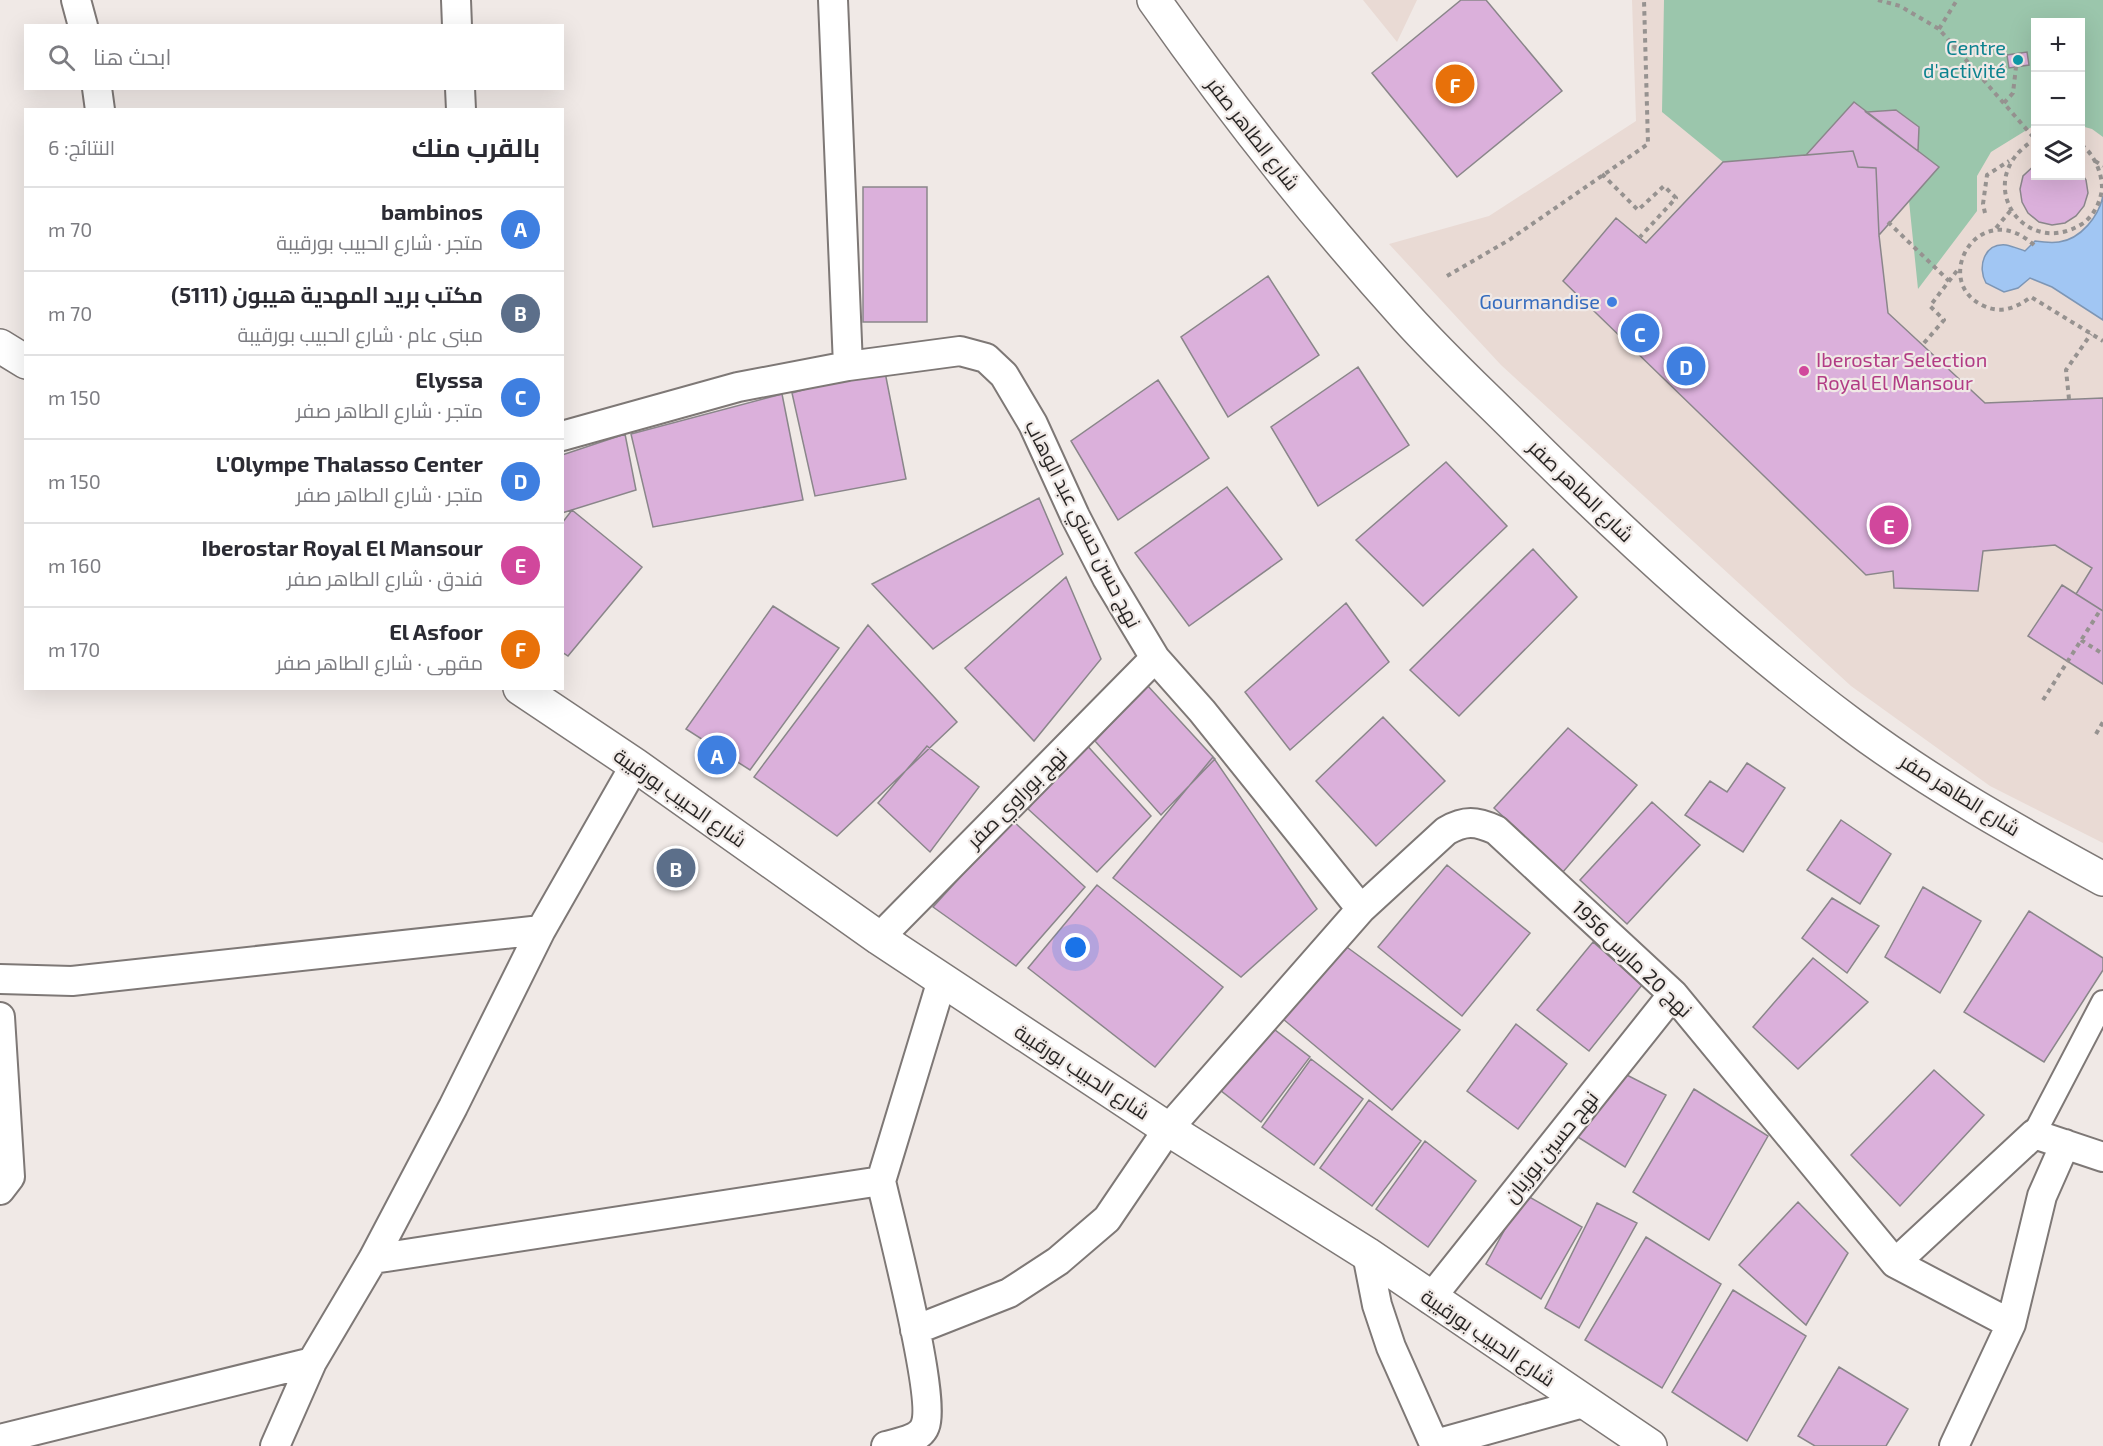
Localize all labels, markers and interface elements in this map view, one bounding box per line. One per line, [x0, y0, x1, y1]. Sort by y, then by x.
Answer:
map controls [2031, 18, 2085, 180]
button: + [2031, 18, 2085, 72]
search box [24, 24, 564, 90]
place label: Centre d'activité [1923, 35, 2006, 82]
icon: search [45, 41, 78, 74]
text: ابحث هنا [93, 43, 171, 69]
marker: Centre d'activité [2011, 53, 2025, 67]
pin: F [1436, 62, 1474, 106]
street label: شارع الطاهر صفر [1199, 71, 1305, 196]
button: − [2031, 72, 2085, 126]
button: layers [2031, 126, 2085, 180]
text: بالقرب منك [412, 131, 540, 162]
text: النتائج: 6 [48, 135, 115, 159]
text: bambinos [381, 198, 483, 224]
text: 70 m [48, 217, 92, 241]
text: A [514, 217, 527, 241]
text: متجر · شارع الحبيب بورقيبة [276, 230, 483, 254]
text: مكتب بريد المهدية هيبون (5111) [171, 281, 483, 307]
place label: Gourmandise [1479, 289, 1600, 313]
marker: Gourmandise [1605, 295, 1619, 309]
text: 70 m [48, 301, 92, 325]
text: B [514, 301, 527, 325]
pin: C [1620, 310, 1660, 356]
text: مبنى عام · شارع الحبيب بورقيبة [237, 322, 483, 346]
pin: D [1666, 344, 1706, 388]
place label: Iberostar Selection Royal El Mansour [1816, 347, 1987, 394]
marker: Iberostar Selection Royal El Mansour [1797, 364, 1811, 378]
text: Elyssa [415, 366, 483, 392]
text: 150 m [48, 385, 101, 409]
text: C [515, 385, 526, 409]
text: متجر · شارع الطاهر صفر [296, 398, 483, 422]
street label: نهج حسن حسني عبد الوهاب [1017, 416, 1147, 634]
street label: شارع الطاهر صفر [1521, 434, 1639, 548]
text: L'Olympe Thalasso Center [216, 450, 483, 476]
text: 150 m [48, 469, 101, 493]
text: D [514, 469, 527, 493]
text: متجر · شارع الطاهر صفر [296, 482, 483, 506]
pin: E [1870, 502, 1908, 548]
text: Iberostar Royal El Mansour [202, 534, 483, 560]
text: 160 m [48, 553, 101, 577]
text: E [515, 553, 526, 577]
text: فندق · شارع الطاهر صفر [287, 566, 483, 590]
text: El Asfoor [389, 618, 483, 644]
text: 170 m [48, 637, 100, 661]
text: F [515, 637, 526, 661]
text: مقهى · شارع الطاهر صفر [276, 650, 483, 674]
pin: A [698, 732, 736, 777]
street label: نهج بوراوي صفر [961, 742, 1075, 857]
street label: شارع الحبيب بورقيبة [608, 743, 751, 854]
street label: شارع الطاهر صفر [1894, 747, 2025, 843]
pin: B [656, 846, 696, 890]
street label: نهج 20 مارس 1956 [1566, 895, 1698, 1024]
your location [1061, 933, 1090, 962]
street label: شارع الحبيب بورقيبة [1009, 1019, 1155, 1126]
street label: نهج حسين بوزيان [1498, 1086, 1605, 1209]
street label: شارع الحبيب بورقيبة [1415, 1284, 1560, 1393]

